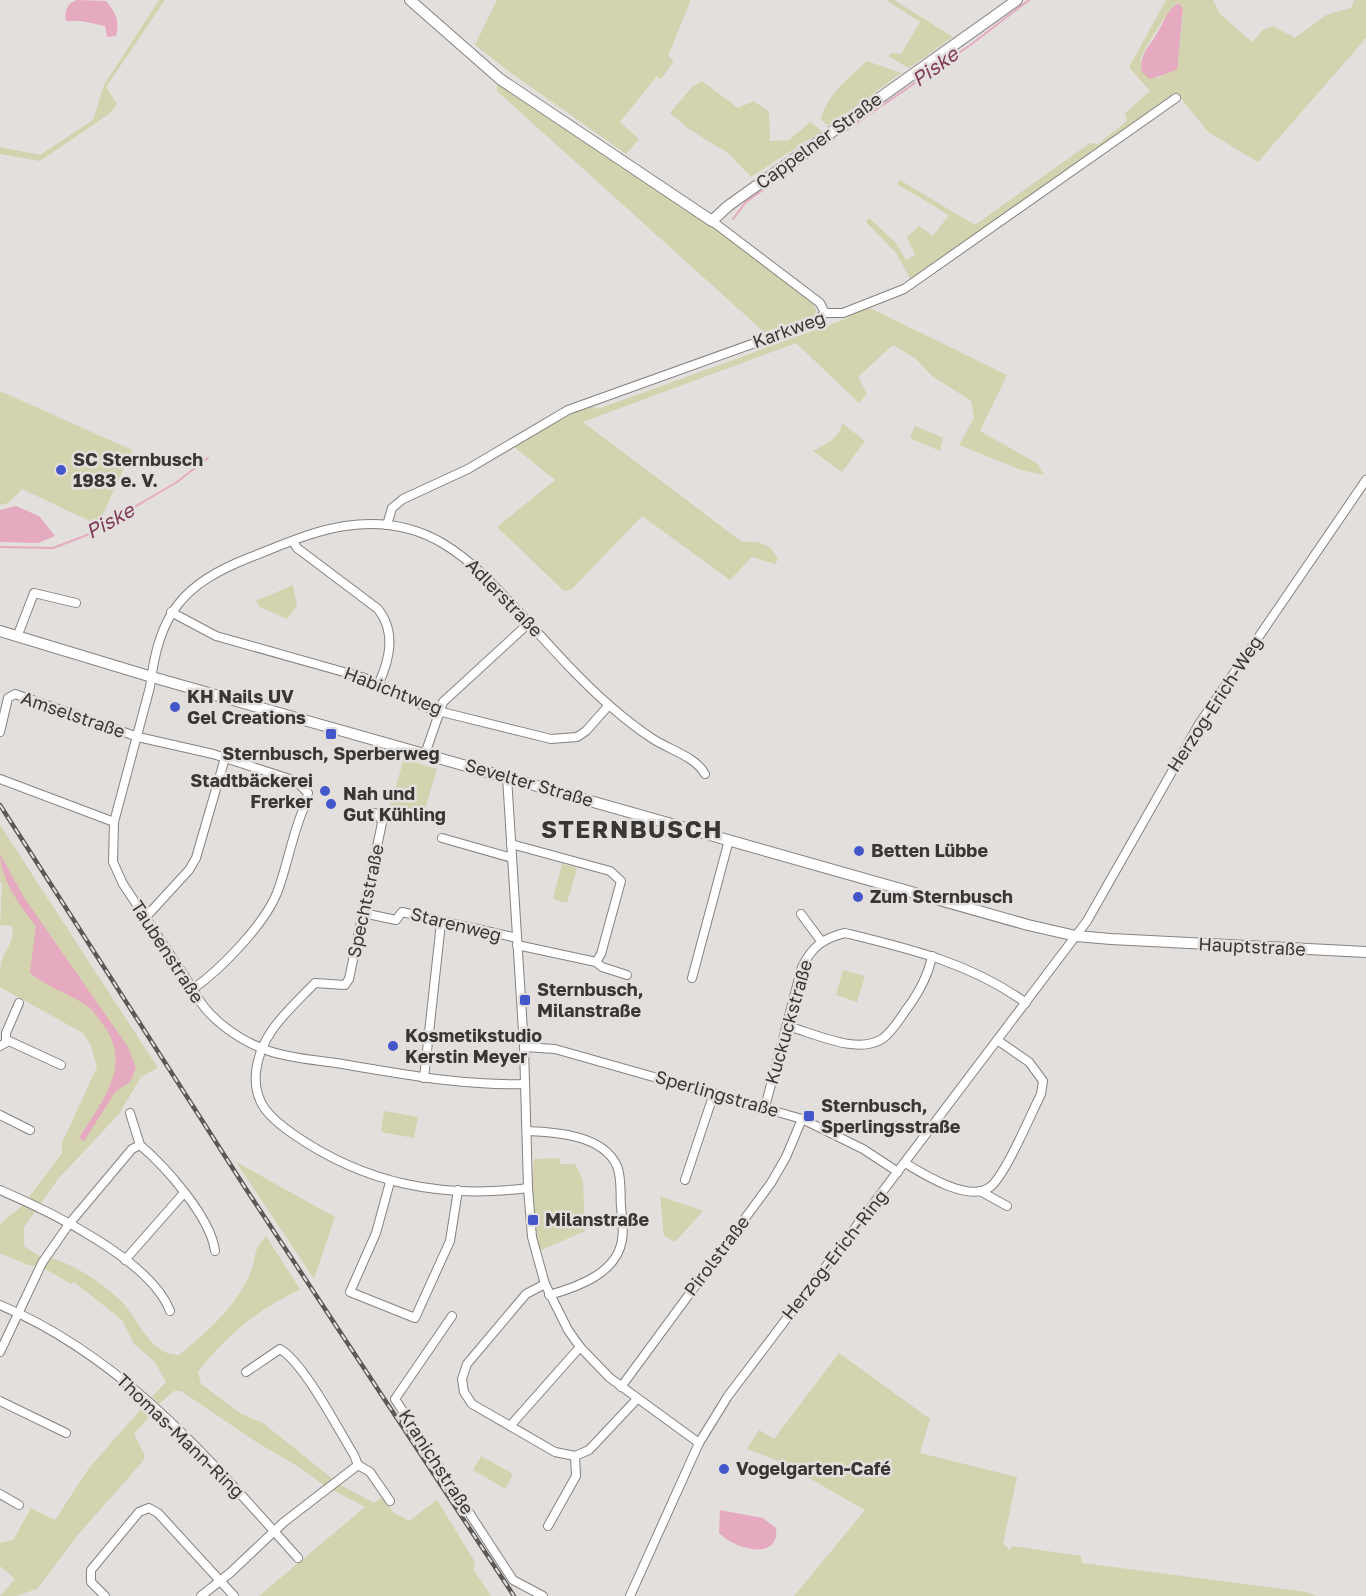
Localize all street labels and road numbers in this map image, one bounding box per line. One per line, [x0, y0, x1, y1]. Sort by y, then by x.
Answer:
street label: Cappelner Straße [751, 87, 886, 193]
street label: Karkweg [749, 306, 828, 352]
street label: Adlerstraße [462, 553, 548, 641]
street label: Herzog-Erich-Weg [1162, 631, 1266, 776]
street label: Habichtweg [341, 661, 446, 719]
street label: Amselstraße [19, 686, 128, 742]
street label: Sevelter Straße [463, 753, 596, 811]
street label: Spechtstraße [342, 842, 388, 960]
street label: Taubenstraße [127, 896, 209, 1007]
street label: Starenweg [409, 902, 504, 946]
street label: Hauptstraße [1198, 932, 1306, 960]
street label: Kuckuckstraße [760, 957, 816, 1086]
street label: Sperlingstraße [653, 1065, 782, 1121]
street label: Herzog-Erich-Ring [777, 1185, 892, 1324]
street label: Pirolstraße [679, 1211, 753, 1300]
street label: Thomas-Mann-Ring [112, 1369, 249, 1502]
street label: Kranichstraße [395, 1405, 479, 1518]

